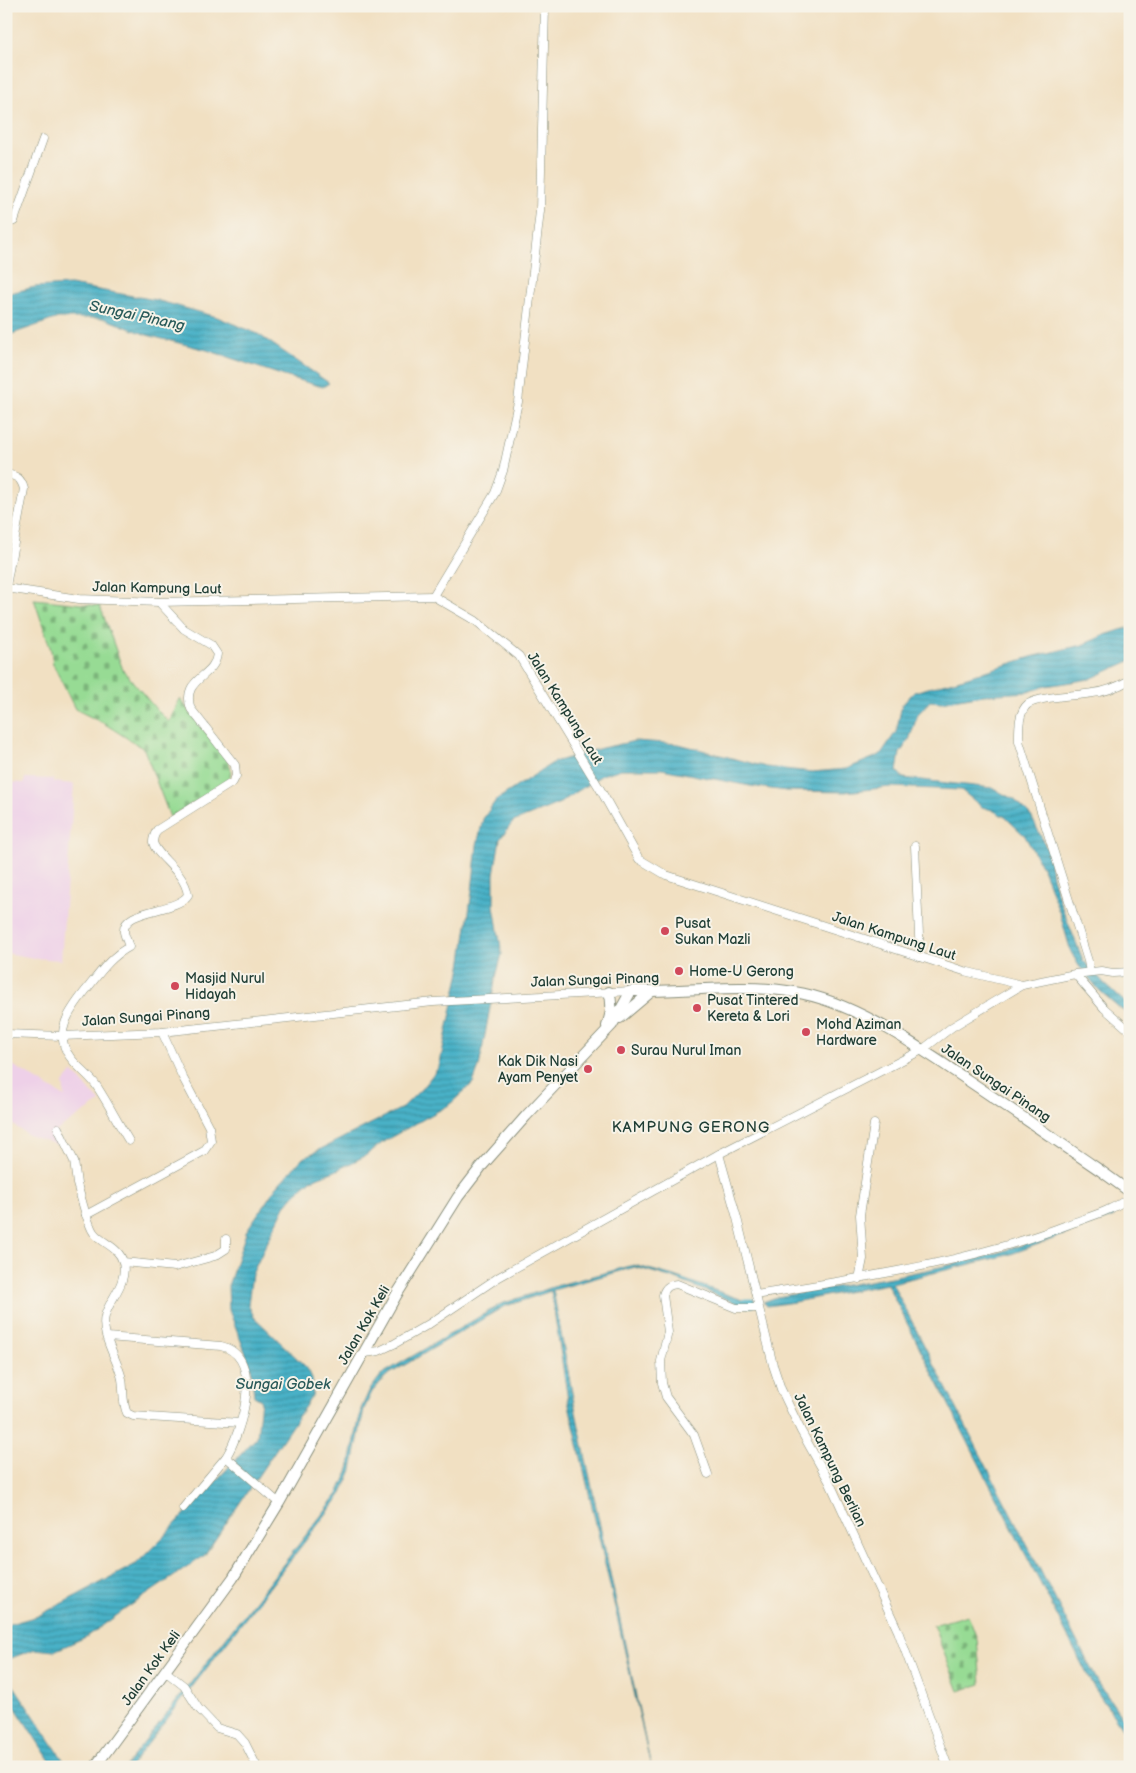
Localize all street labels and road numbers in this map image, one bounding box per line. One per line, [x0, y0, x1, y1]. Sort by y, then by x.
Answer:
street label: Jalan Kampung Laut [92, 578, 222, 598]
street label: Jalan Kampung Laut [524, 649, 607, 768]
street label: Jalan Kampung Laut [830, 908, 959, 964]
street label: Jalan Sungai Pinang [531, 969, 659, 991]
street label: Jalan Sungai Pinang [81, 1004, 211, 1030]
street label: Jalan Sungai Pinang [938, 1040, 1054, 1126]
street label: Jalan Kok Keli [334, 1282, 394, 1368]
street label: Jalan Kampung Berlian [790, 1390, 870, 1530]
street label: Jalan Kok Keli [118, 1627, 184, 1709]

